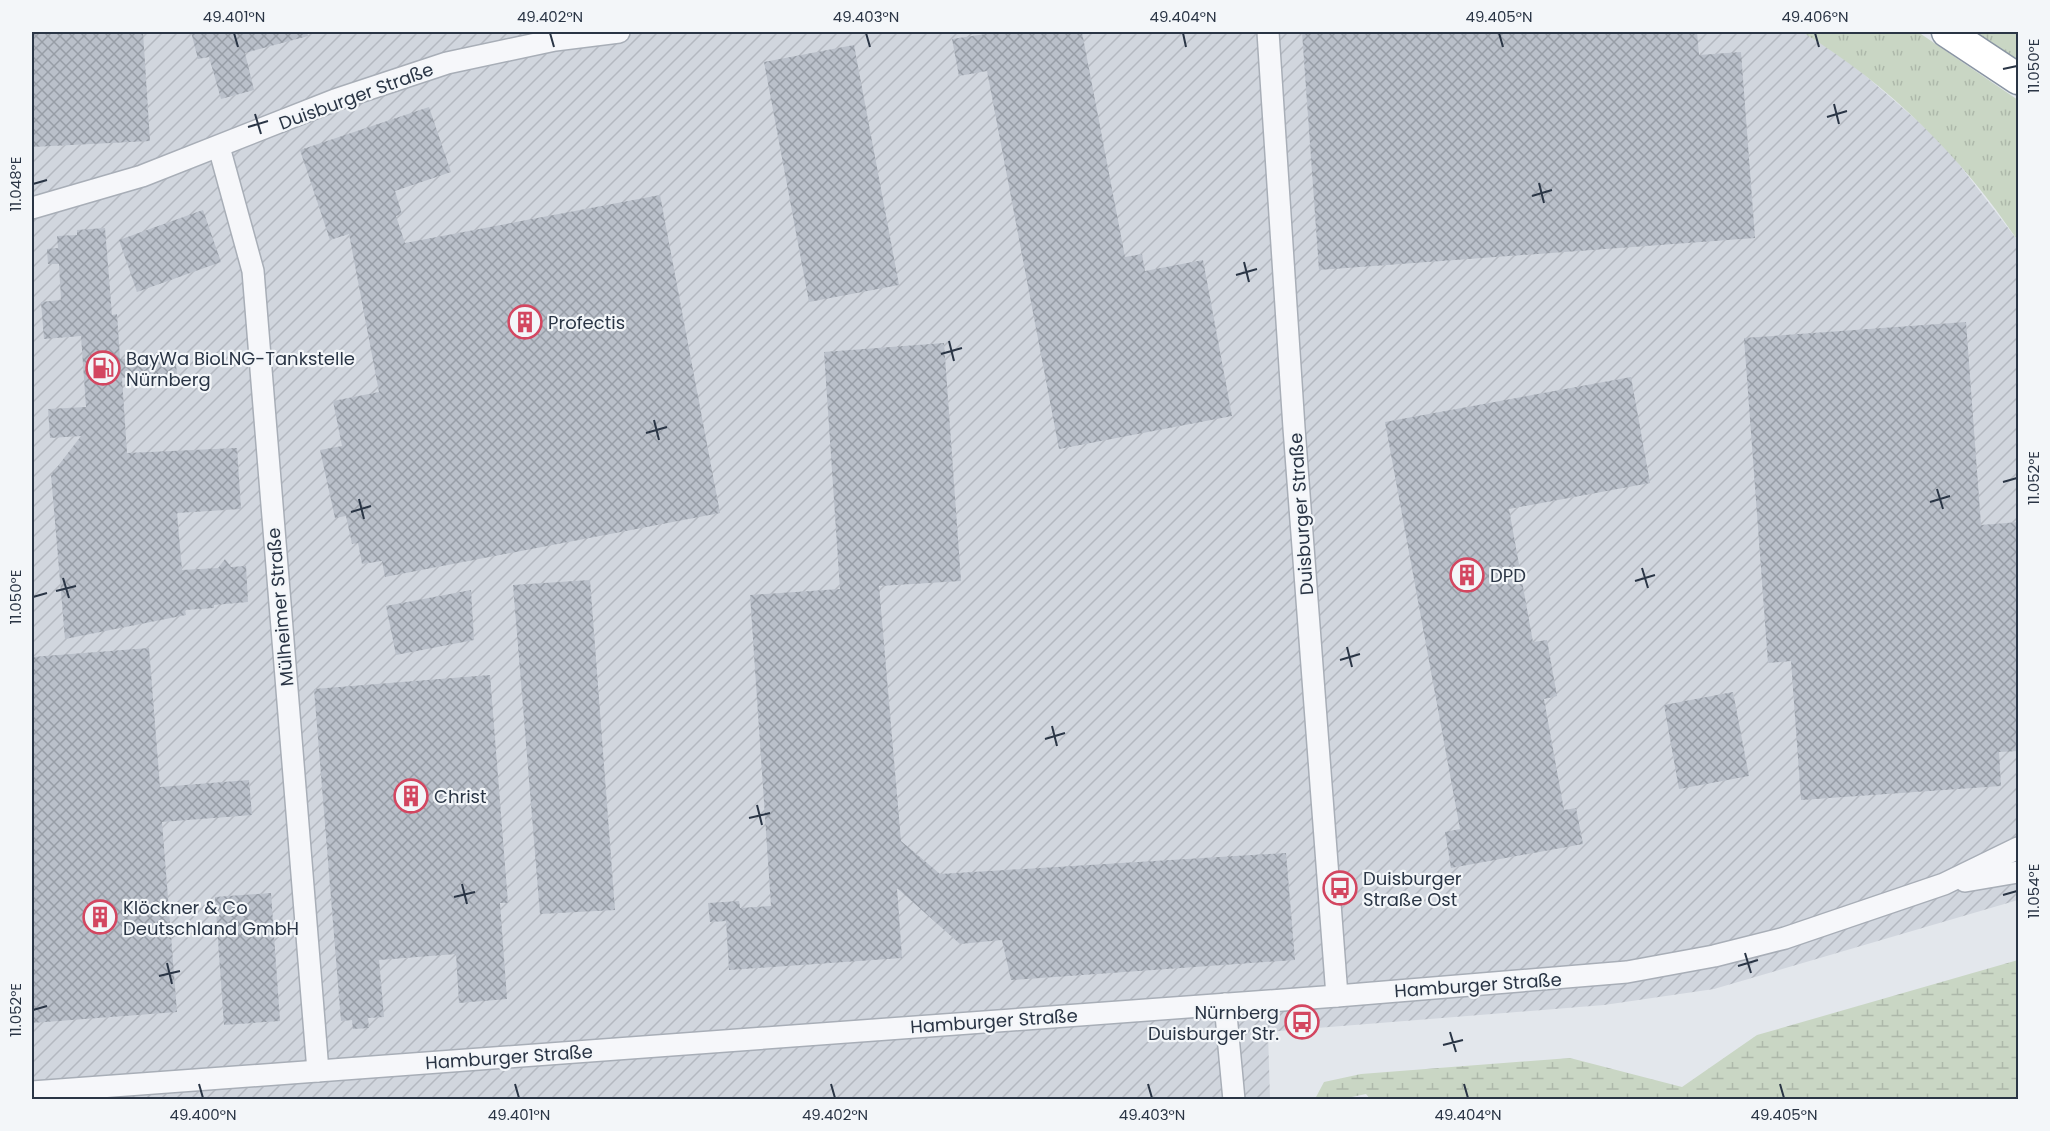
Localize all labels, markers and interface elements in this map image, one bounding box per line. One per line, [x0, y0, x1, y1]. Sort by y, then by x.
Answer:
text: 49.401°N [203, 6, 265, 27]
text: 49.402°N [517, 6, 583, 27]
text: 49.403°N [833, 6, 899, 27]
text: 49.404°N [1149, 6, 1217, 27]
text: 49.405°N [1465, 6, 1533, 27]
text: 49.406°N [1781, 6, 1849, 27]
text: 11.050°E [2023, 39, 2044, 93]
street label: Duisburger Straße [275, 56, 437, 136]
text: 11.048°E [5, 157, 26, 211]
building icon: Profectis [507, 304, 543, 340]
place label: Profectis [548, 310, 625, 335]
place label: BayWa BioLNG-Tankstelle Nürnberg [126, 346, 355, 392]
fuel station icon: BayWa BioLNG-Tankstelle Nürnberg [85, 350, 121, 386]
street label: Duisburger Straße [1283, 432, 1319, 596]
text: 11.052°E [2023, 451, 2044, 505]
street label: Mülheimer Straße [261, 527, 299, 687]
building icon: DPD [1449, 557, 1485, 593]
place label: DPD [1490, 563, 1526, 588]
text: 11.050°E [5, 570, 26, 624]
building icon: Christ [393, 778, 429, 814]
place label: Christ [434, 784, 487, 809]
text: 11.054°E [2023, 864, 2044, 918]
place label: Duisburger Straße Ost [1363, 866, 1462, 912]
bus stop icon: Duisburger Straße Ost [1322, 870, 1358, 906]
place label: Klöckner & Co Deutschland GmbH [123, 895, 299, 941]
building icon: Klöckner & Co Deutschland GmbH [82, 899, 118, 935]
street label: Hamburger Straße [1393, 967, 1563, 1003]
text: 11.052°E [5, 983, 26, 1037]
place label: Nürnberg Duisburger Str. [1148, 1000, 1279, 1046]
street label: Hamburger Straße [909, 1003, 1079, 1039]
bus stop icon: Nürnberg Duisburger Str. [1284, 1004, 1320, 1040]
street label: Hamburger Straße [424, 1039, 594, 1075]
text: 49.400°N [169, 1104, 237, 1125]
text: 49.401°N [488, 1104, 550, 1125]
text: 49.402°N [802, 1104, 868, 1125]
text: 49.403°N [1119, 1104, 1185, 1125]
text: 49.404°N [1434, 1104, 1502, 1125]
text: 49.405°N [1750, 1104, 1818, 1125]

